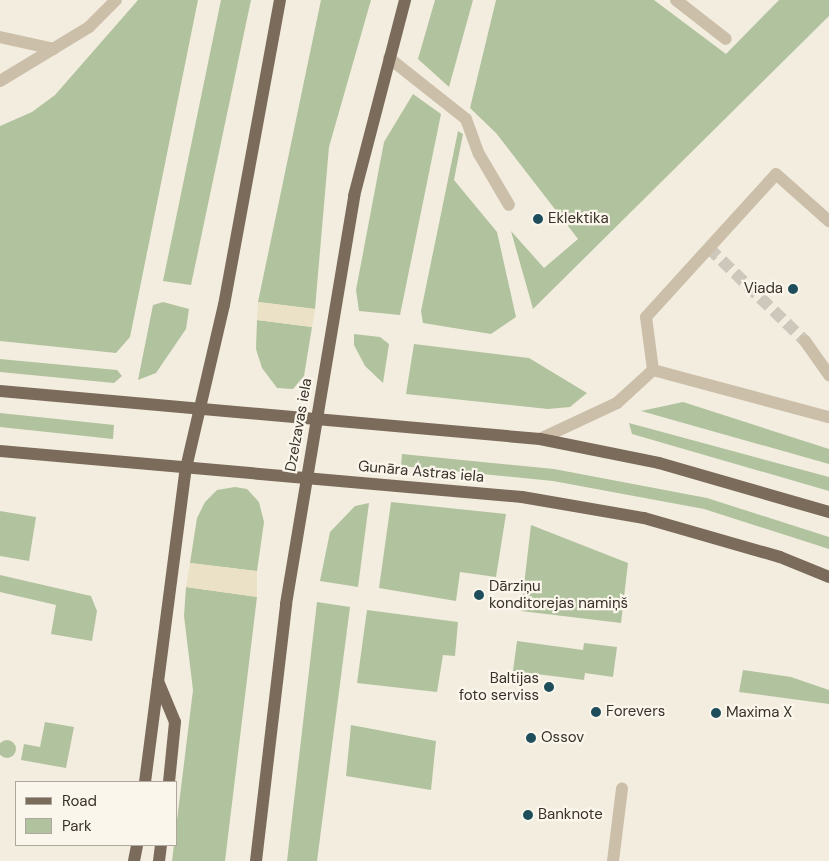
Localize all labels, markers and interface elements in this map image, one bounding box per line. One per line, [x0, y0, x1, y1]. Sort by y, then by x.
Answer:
place label: Eklektika [548, 210, 609, 228]
marker: Eklektika [532, 213, 544, 225]
place label: Viada [744, 280, 783, 298]
marker: Viada [787, 283, 799, 295]
street label: Dzelzavas iela [282, 377, 316, 473]
street label: Gunāra Astras iela [357, 458, 485, 486]
place label: Dārziņu konditorejas namiņš [489, 577, 628, 612]
marker: Dārziņu konditorejas namiņš [473, 589, 485, 601]
place label: Baltijas foto serviss [459, 669, 539, 704]
marker: Baltijas foto serviss [543, 681, 555, 693]
place label: Forevers [606, 703, 665, 721]
place label: Maxima X [726, 704, 792, 722]
marker: Forevers [590, 706, 602, 718]
marker: Maxima X [710, 707, 722, 719]
place label: Ossov [541, 729, 584, 747]
marker: Ossov [525, 732, 537, 744]
legend [15, 781, 178, 846]
text: Road [62, 791, 97, 811]
place label: Banknote [538, 806, 603, 824]
marker: Banknote [522, 809, 534, 821]
text: Park [62, 816, 92, 836]

